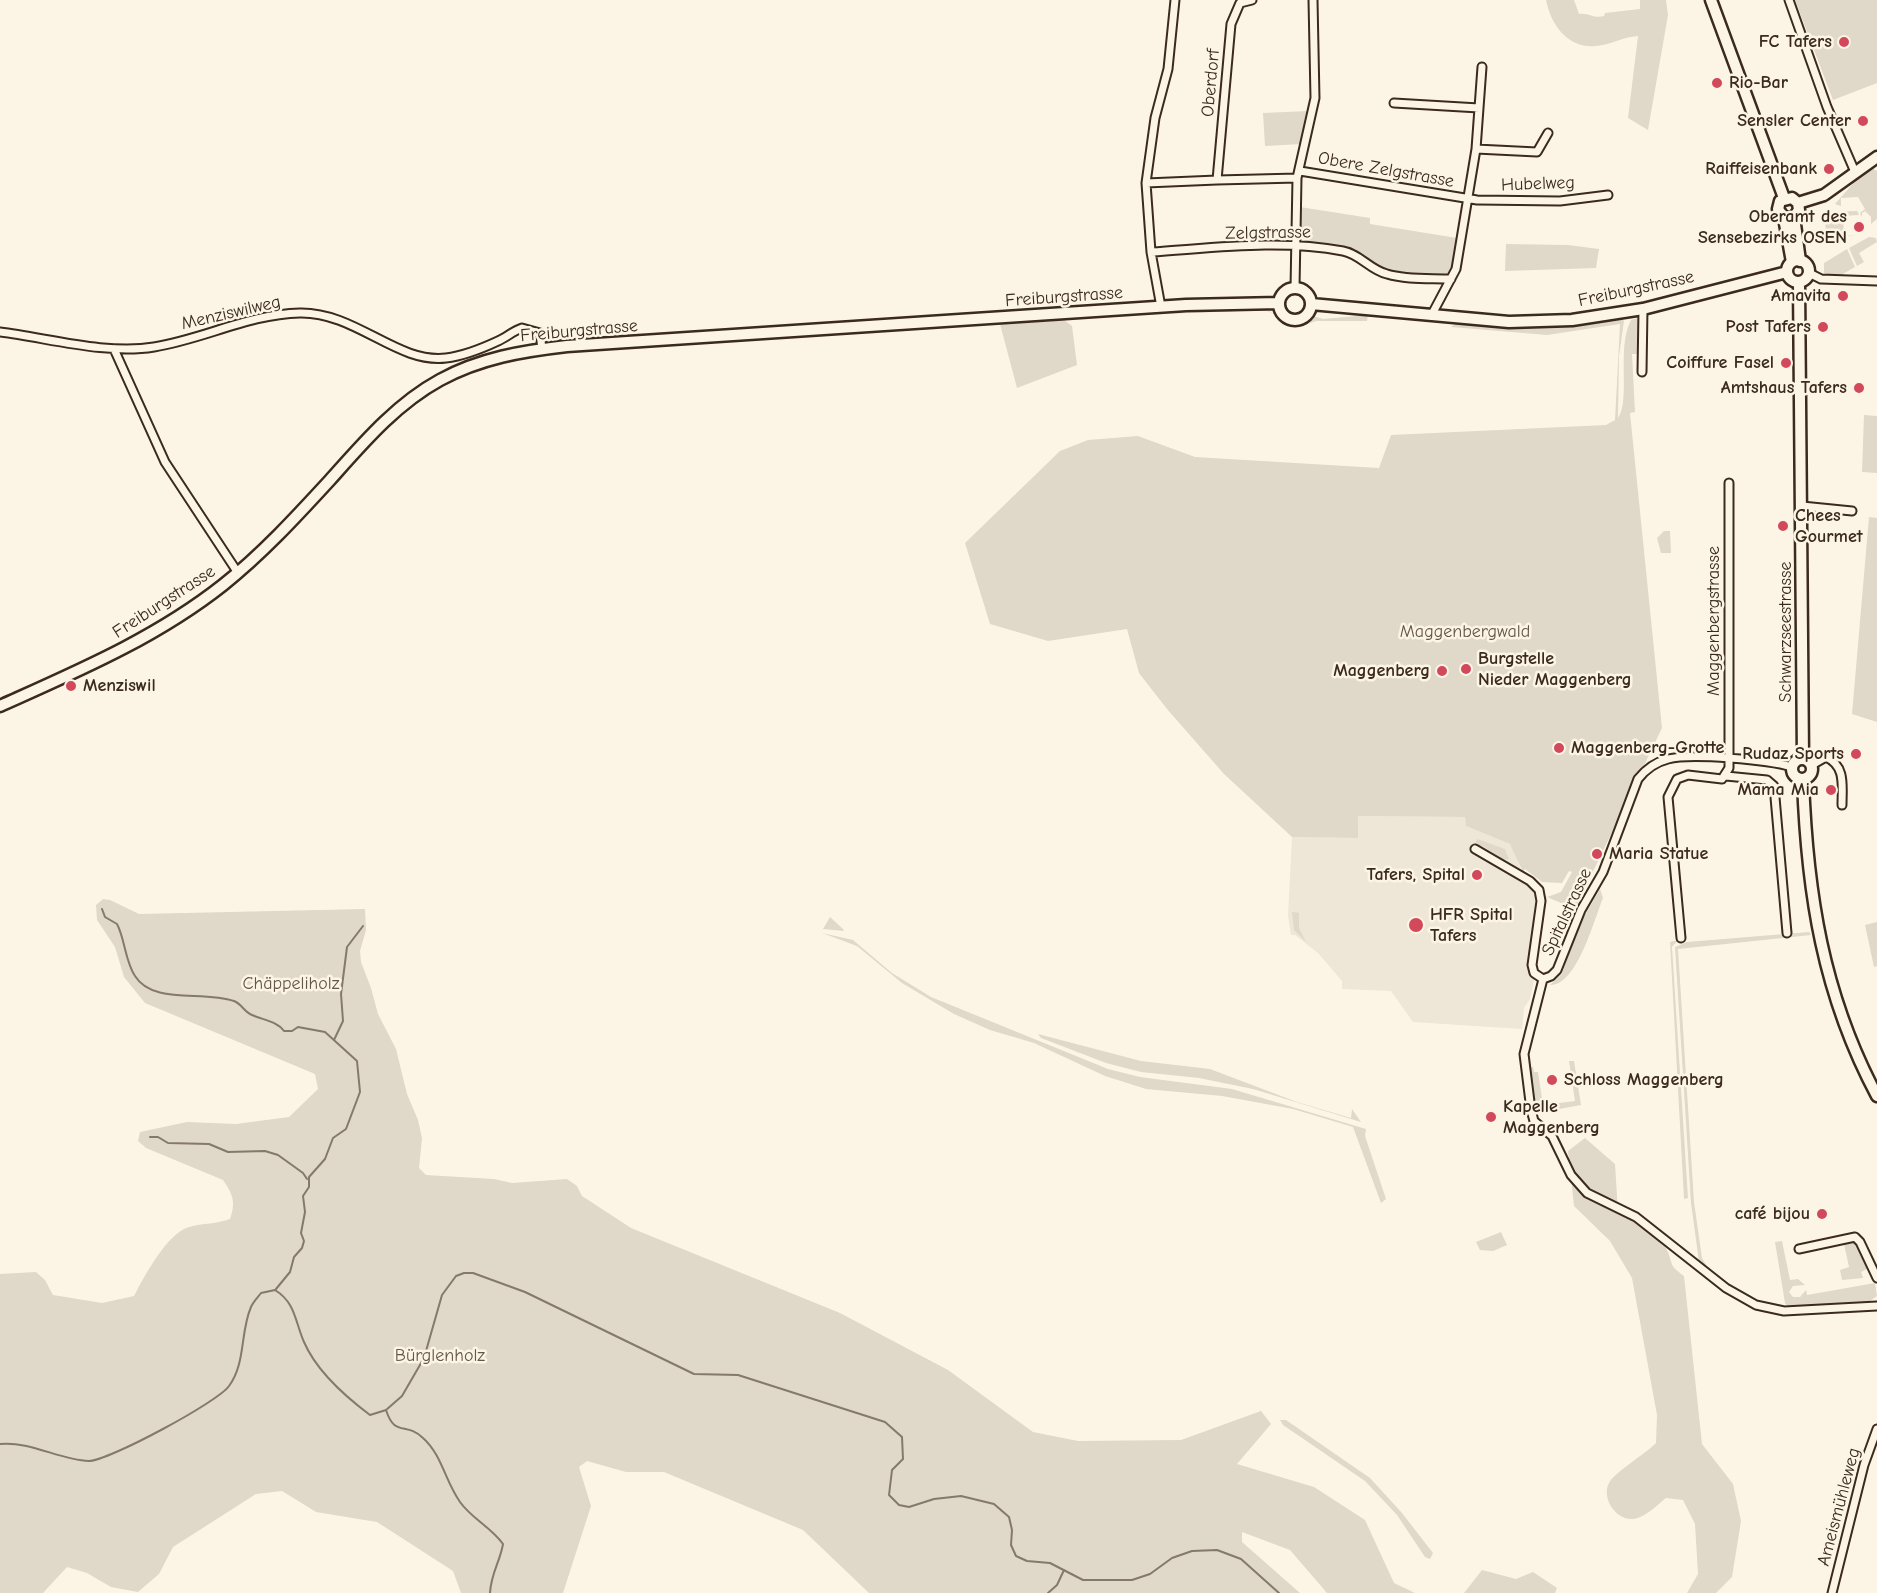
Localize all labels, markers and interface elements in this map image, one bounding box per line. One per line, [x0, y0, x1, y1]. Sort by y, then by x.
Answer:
place label: FC Tafers [1759, 31, 1832, 53]
marker: FC Tafers [1837, 35, 1851, 49]
street label: Oberdorf [1197, 48, 1225, 118]
place label: Rio-Bar [1729, 72, 1788, 94]
marker: Rio-Bar [1710, 76, 1724, 90]
place label: Sensler Center [1737, 110, 1851, 132]
marker: Sensler Center [1856, 114, 1870, 128]
street label: Obere Zelgstrasse [1316, 147, 1456, 193]
place label: Raiffeisenbank [1705, 158, 1817, 180]
marker: Raiffeisenbank [1822, 162, 1836, 176]
street label: Hubelweg [1501, 172, 1575, 196]
place label: Oberamt des Sensebezirks OSEN [1698, 206, 1847, 248]
marker: Oberamt des Sensebezirks OSEN [1852, 220, 1866, 234]
street label: Zelgstrasse [1225, 221, 1311, 245]
street label: Freiburgstrasse [1576, 266, 1696, 312]
street label: Freiburgstrasse [1004, 282, 1124, 312]
place label: Amavita [1771, 285, 1831, 307]
marker: Amavita [1836, 289, 1850, 303]
street label: Menziswilweg [179, 291, 283, 335]
street label: Freiburgstrasse [519, 315, 639, 347]
place label: Post Tafers [1725, 316, 1811, 338]
marker: Post Tafers [1816, 320, 1830, 334]
place label: Coiffure Fasel [1666, 352, 1774, 374]
marker: Coiffure Fasel [1779, 356, 1793, 370]
place label: Amtshaus Tafers [1721, 377, 1847, 399]
marker: Amtshaus Tafers [1852, 381, 1866, 395]
place label: Chees Gourmet [1795, 505, 1863, 548]
marker: Chees Gourmet [1776, 519, 1790, 533]
street label: Maggenbergstrasse [1703, 546, 1725, 696]
street label: Freiburgstrasse [109, 561, 219, 643]
street label: Schwarzseestrasse [1775, 561, 1797, 703]
park label: Maggenbergwald [1400, 621, 1530, 643]
place label: Burgstelle Nieder Maggenberg [1478, 648, 1632, 690]
place label: Maggenberg [1333, 660, 1430, 682]
marker: Burgstelle Nieder Maggenberg [1459, 662, 1473, 676]
marker: Maggenberg [1435, 664, 1449, 678]
place label: Menziswil [83, 675, 156, 697]
marker: Menziswil [64, 679, 78, 693]
place label: Maggenberg-Grotte [1571, 737, 1724, 759]
marker: Maggenberg-Grotte [1552, 741, 1566, 755]
place label: Rudaz Sports [1742, 743, 1844, 765]
marker: Rudaz Sports [1849, 747, 1863, 761]
place label: Mama Mia [1737, 779, 1819, 801]
marker: Mama Mia [1824, 783, 1838, 797]
place label: Maria Statue [1609, 843, 1708, 865]
marker: Maria Statue [1590, 847, 1604, 861]
place label: Tafers, Spital [1366, 864, 1465, 886]
street label: Spitalstrasse [1537, 865, 1597, 959]
marker: Tafers, Spital [1470, 868, 1484, 882]
place label: HFR Spital Tafers [1430, 904, 1513, 946]
marker: HFR Spital Tafers [1407, 916, 1425, 934]
park label: Chäppeliholz [242, 973, 340, 995]
place label: Schloss Maggenberg [1564, 1069, 1724, 1091]
marker: Schloss Maggenberg [1545, 1073, 1559, 1087]
place label: Kapelle Maggenberg [1503, 1096, 1600, 1138]
marker: Kapelle Maggenberg [1484, 1110, 1498, 1124]
place label: café bijou [1735, 1203, 1810, 1225]
marker: café bijou [1815, 1207, 1829, 1221]
park label: Bürglenholz [395, 1345, 485, 1367]
street label: Ameismühleweg [1813, 1445, 1865, 1569]

